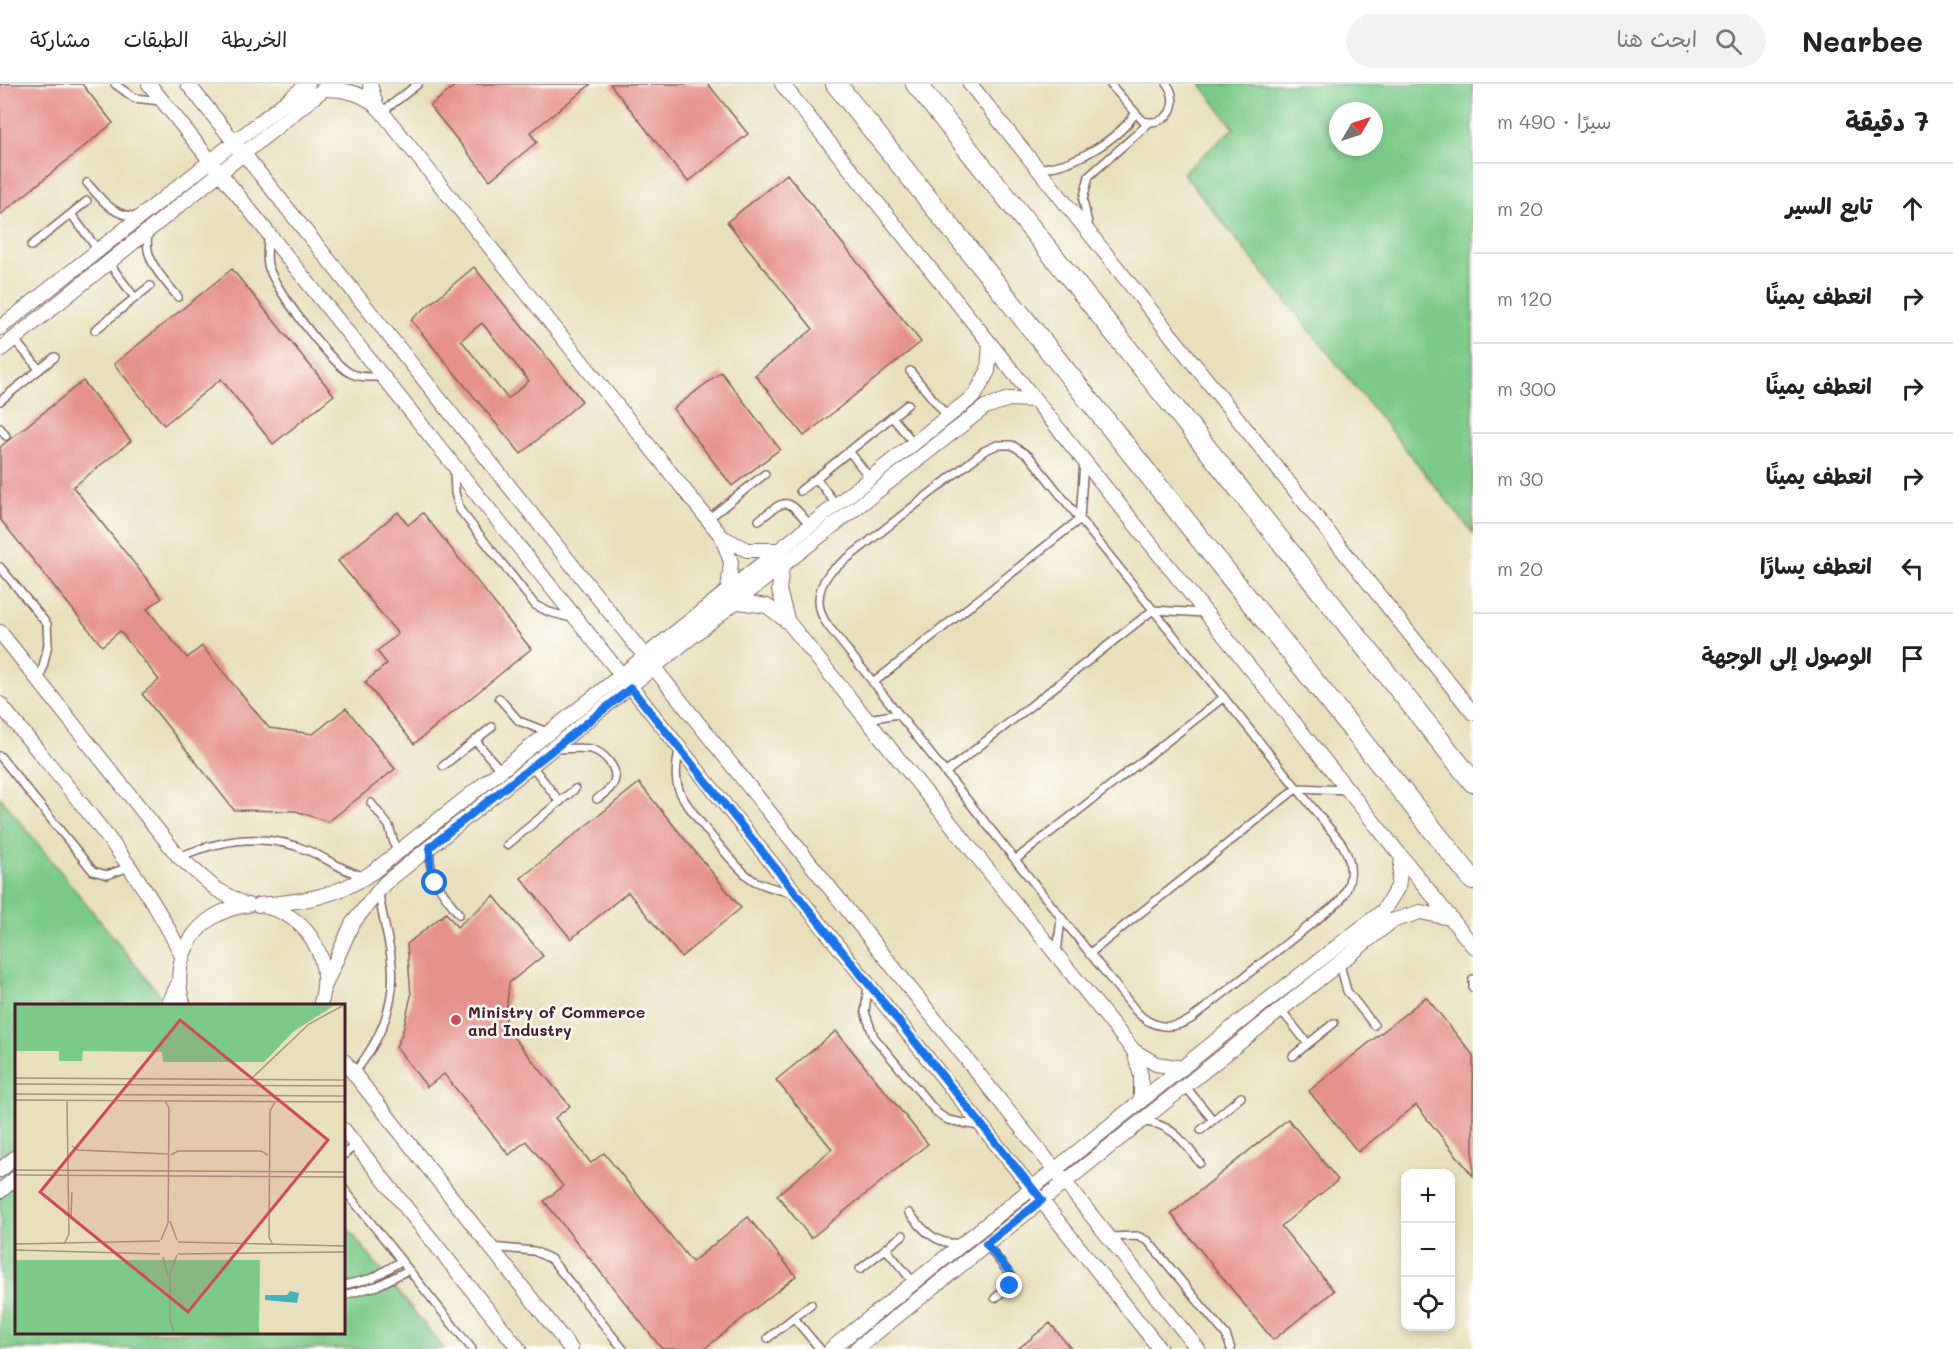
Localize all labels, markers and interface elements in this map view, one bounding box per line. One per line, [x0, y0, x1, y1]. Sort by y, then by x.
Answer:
search box [1346, 14, 1766, 68]
text: Nearbee [1802, 23, 1923, 59]
text: ابحث هنا [1617, 24, 1697, 53]
text: مشاركة [30, 25, 91, 52]
text: الطبقات [124, 25, 189, 52]
text: الخريطة [222, 25, 287, 52]
icon: search [1712, 25, 1745, 58]
north arrow [1329, 102, 1383, 156]
text: 7 دقيقة [1845, 104, 1929, 138]
text: سيرًا · 490 m [1497, 108, 1612, 134]
text: تابع السير [1786, 191, 1872, 220]
icon: ahead [1896, 192, 1929, 225]
text: 20 m [1497, 195, 1543, 221]
text: انعطف يمينًا [1766, 281, 1872, 310]
icon: right [1896, 282, 1929, 315]
text: 120 m [1497, 285, 1552, 311]
text: انعطف يمينًا [1766, 371, 1872, 400]
icon: right [1896, 372, 1929, 405]
text: 300 m [1497, 375, 1556, 401]
text: انعطف يمينًا [1766, 461, 1872, 490]
icon: right [1896, 462, 1929, 495]
text: 30 m [1497, 465, 1543, 491]
text: انعطف يسارًا [1760, 551, 1872, 580]
icon: left [1896, 552, 1929, 585]
text: 20 m [1497, 555, 1543, 581]
text: الوصول إلى الوجهة [1701, 641, 1872, 670]
icon: arrive [1896, 642, 1929, 675]
route start [421, 869, 447, 895]
place label: Ministry of Commerce and Industry [468, 1001, 645, 1040]
inset map [15, 1004, 345, 1334]
marker: Ministry of Commerce and Industry [449, 1013, 463, 1027]
map controls [1401, 1169, 1455, 1331]
button: + [1401, 1169, 1455, 1223]
button: − [1401, 1223, 1455, 1277]
route end [996, 1272, 1022, 1298]
button: locate [1401, 1277, 1455, 1331]

